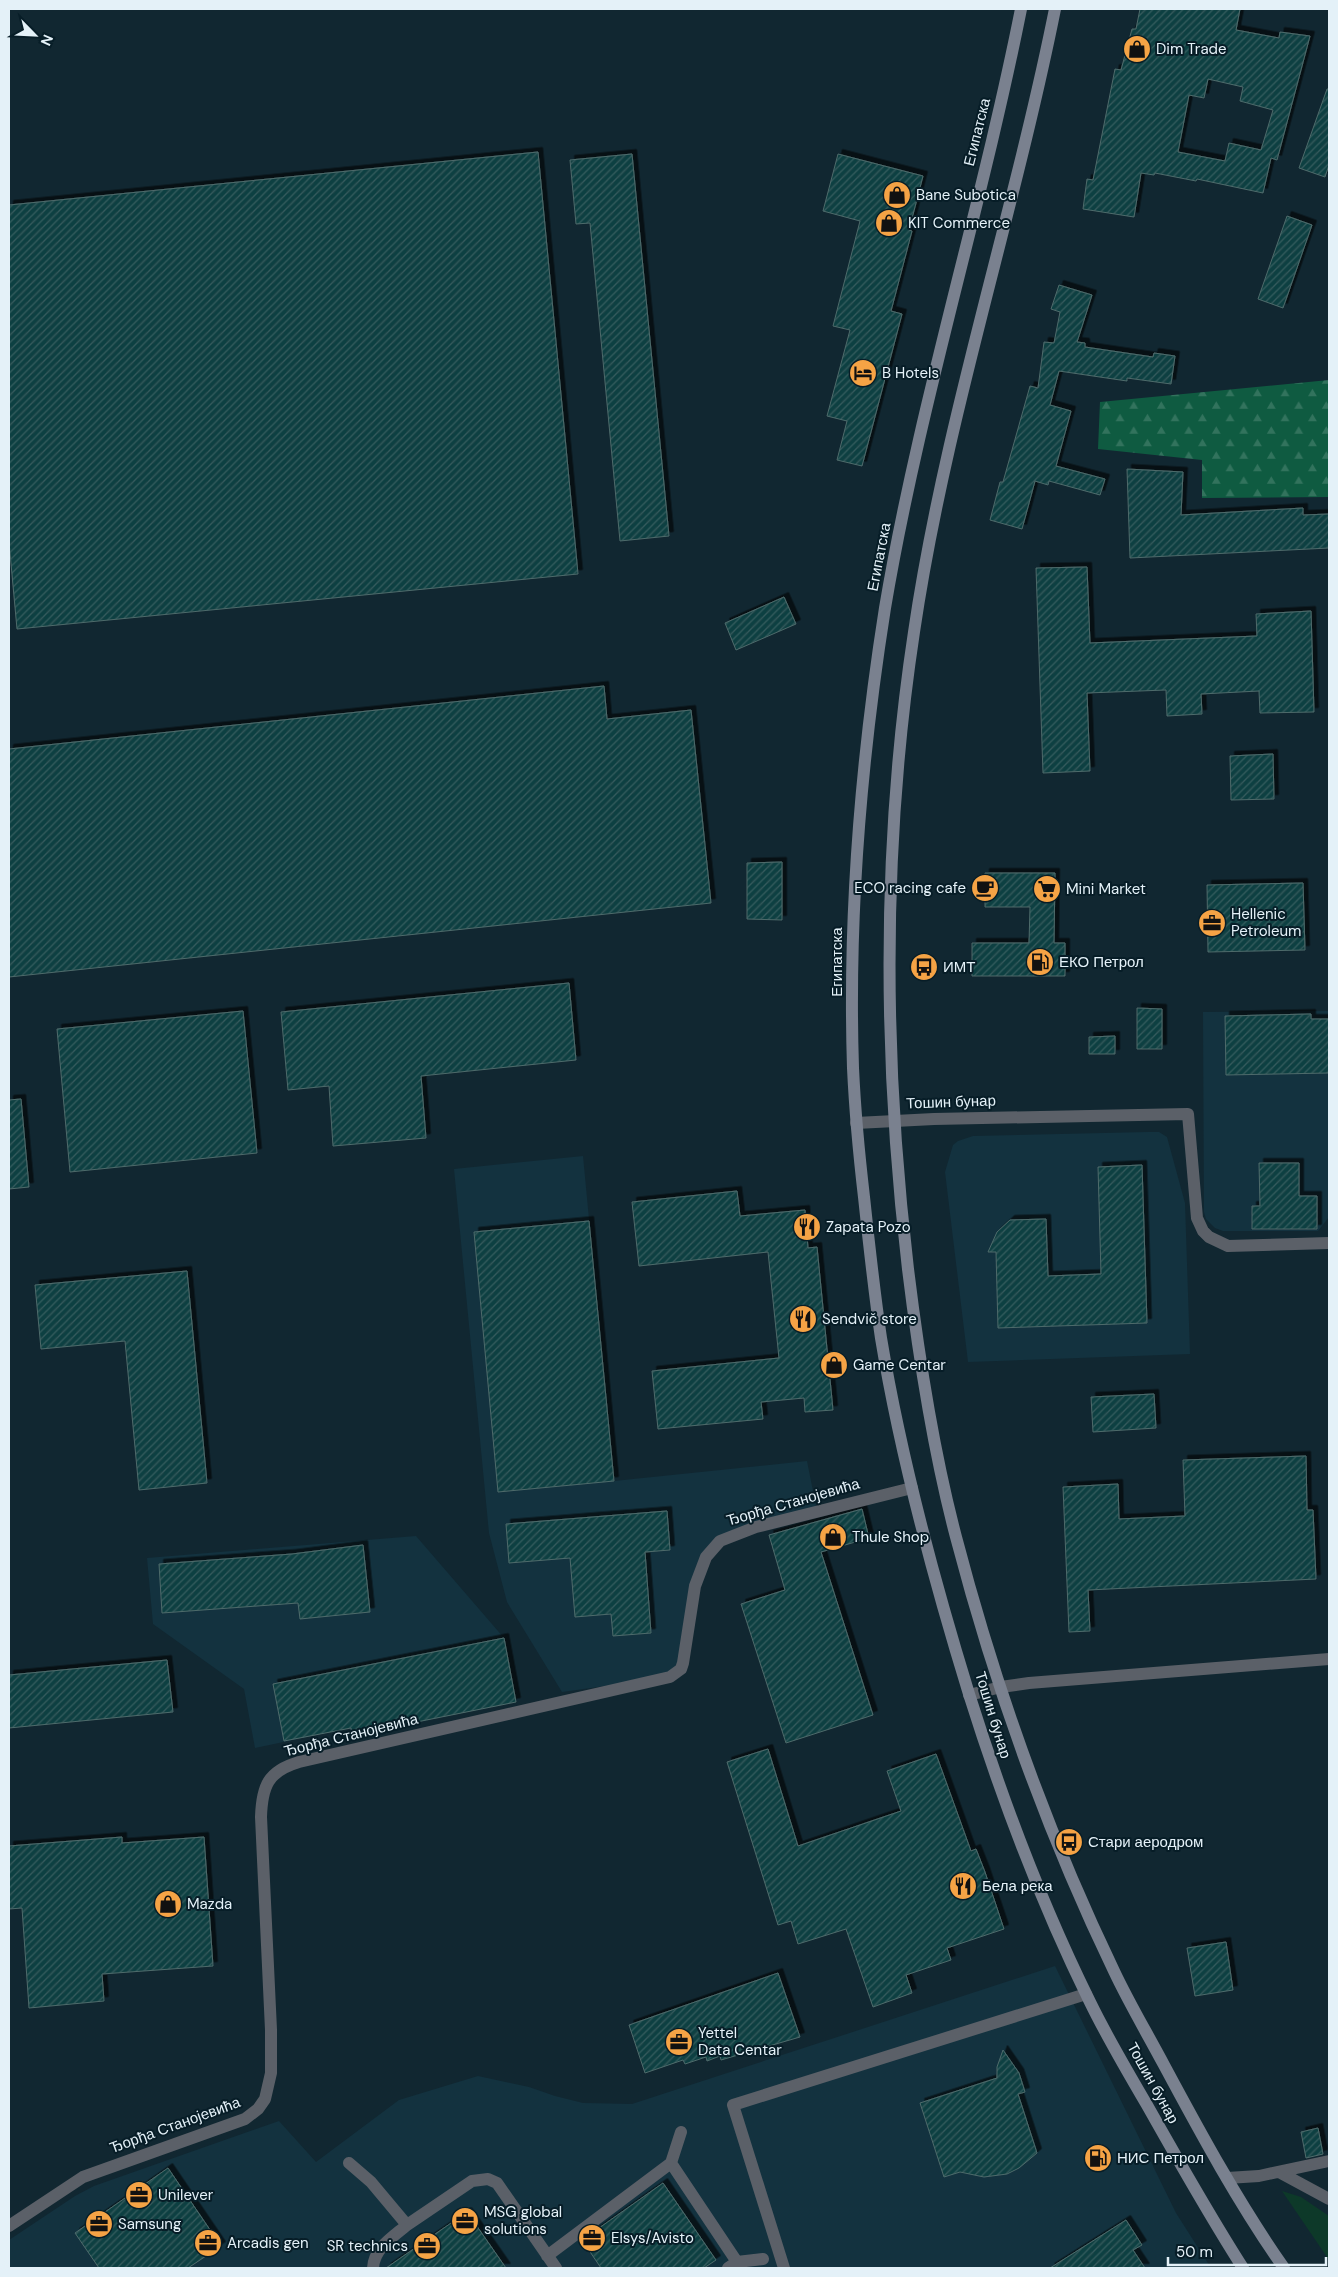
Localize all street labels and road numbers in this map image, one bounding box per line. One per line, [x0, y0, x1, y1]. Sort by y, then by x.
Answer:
street label: Египатска [959, 95, 995, 168]
street label: Египатска [863, 520, 896, 593]
street label: Египатска [827, 927, 847, 997]
street label: Тошин бунар [906, 1090, 996, 1114]
street label: Ђорђа Станојевића [724, 1473, 862, 1531]
street label: Тошин бунар [970, 1669, 1016, 1761]
street label: Ђорђа Станојевића [282, 1709, 421, 1761]
street label: Тошин бунар [1122, 2039, 1184, 2127]
street label: Ђорђа Станојевића [107, 2092, 244, 2158]

